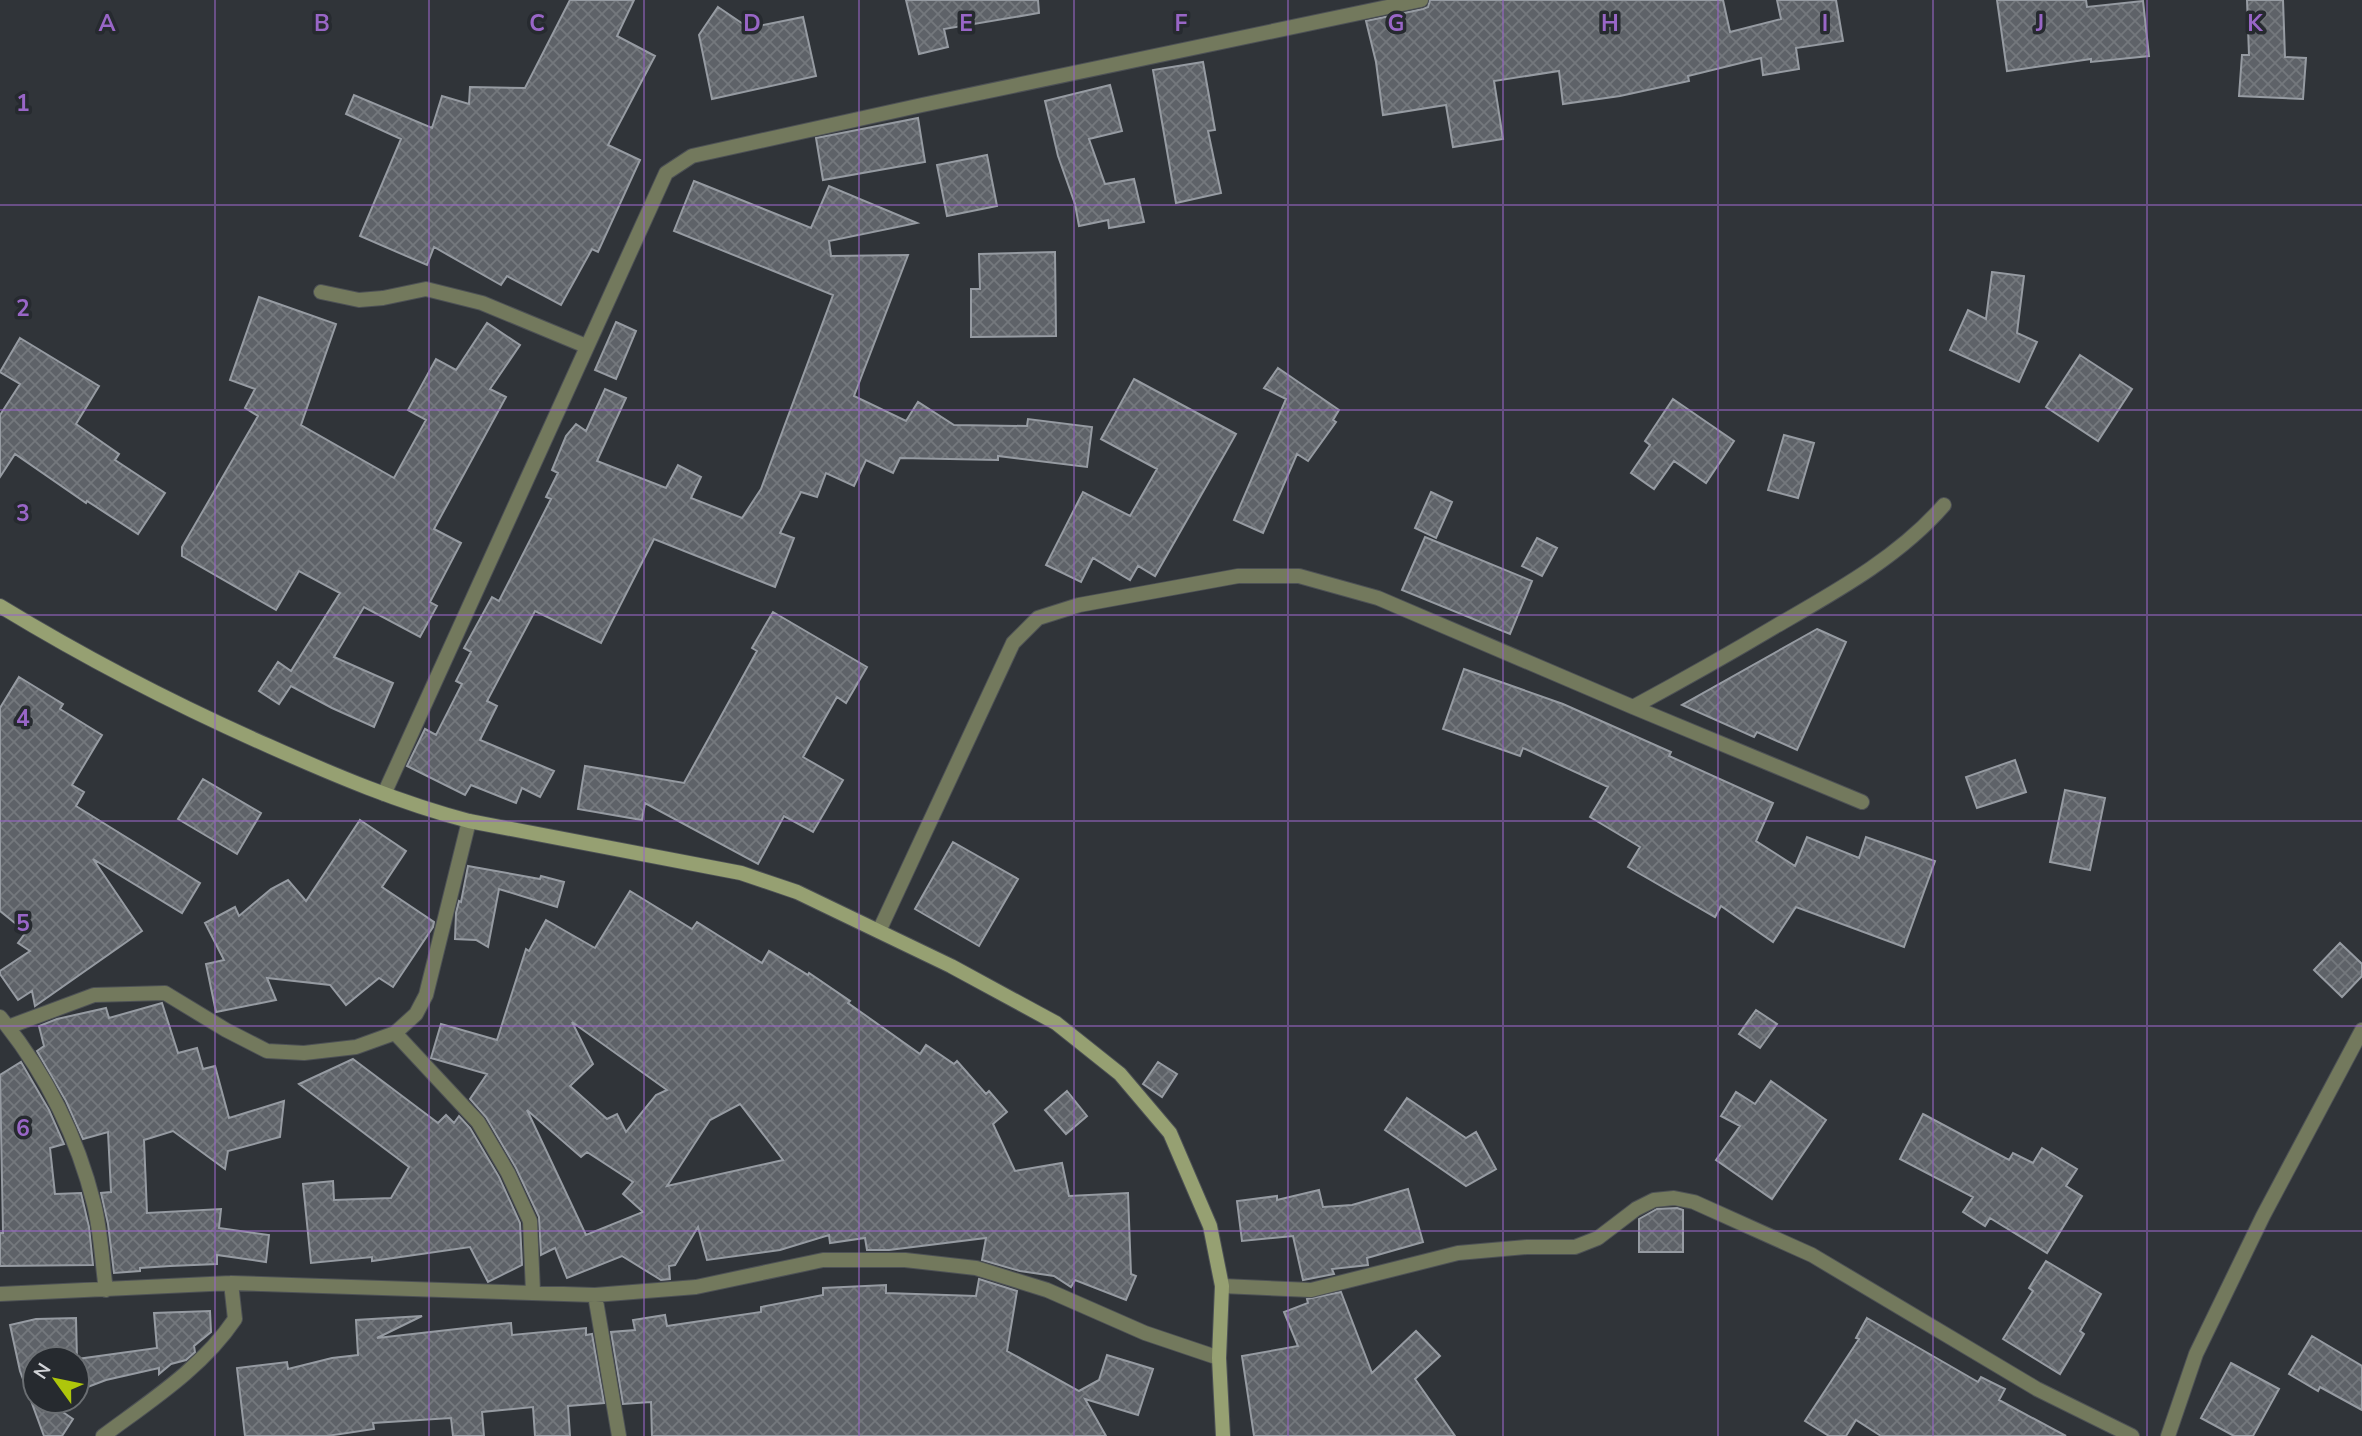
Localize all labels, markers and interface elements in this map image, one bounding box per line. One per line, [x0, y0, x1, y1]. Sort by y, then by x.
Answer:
text: A [98, 8, 116, 39]
text: B [314, 8, 330, 39]
text: C [529, 8, 545, 39]
text: D [743, 8, 761, 39]
text: E [959, 8, 973, 39]
text: F [1175, 8, 1188, 39]
text: G [1388, 8, 1404, 39]
text: H [1601, 8, 1619, 39]
text: I [1822, 8, 1828, 39]
text: J [2035, 8, 2044, 39]
text: K [2247, 8, 2263, 39]
text: 1 [16, 88, 30, 119]
text: 2 [16, 293, 30, 324]
text: 3 [16, 498, 30, 529]
text: 4 [16, 703, 30, 734]
text: 5 [16, 908, 30, 939]
text: 6 [16, 1113, 30, 1144]
north arrow [21, 1345, 91, 1415]
text: N [28, 1358, 57, 1384]

